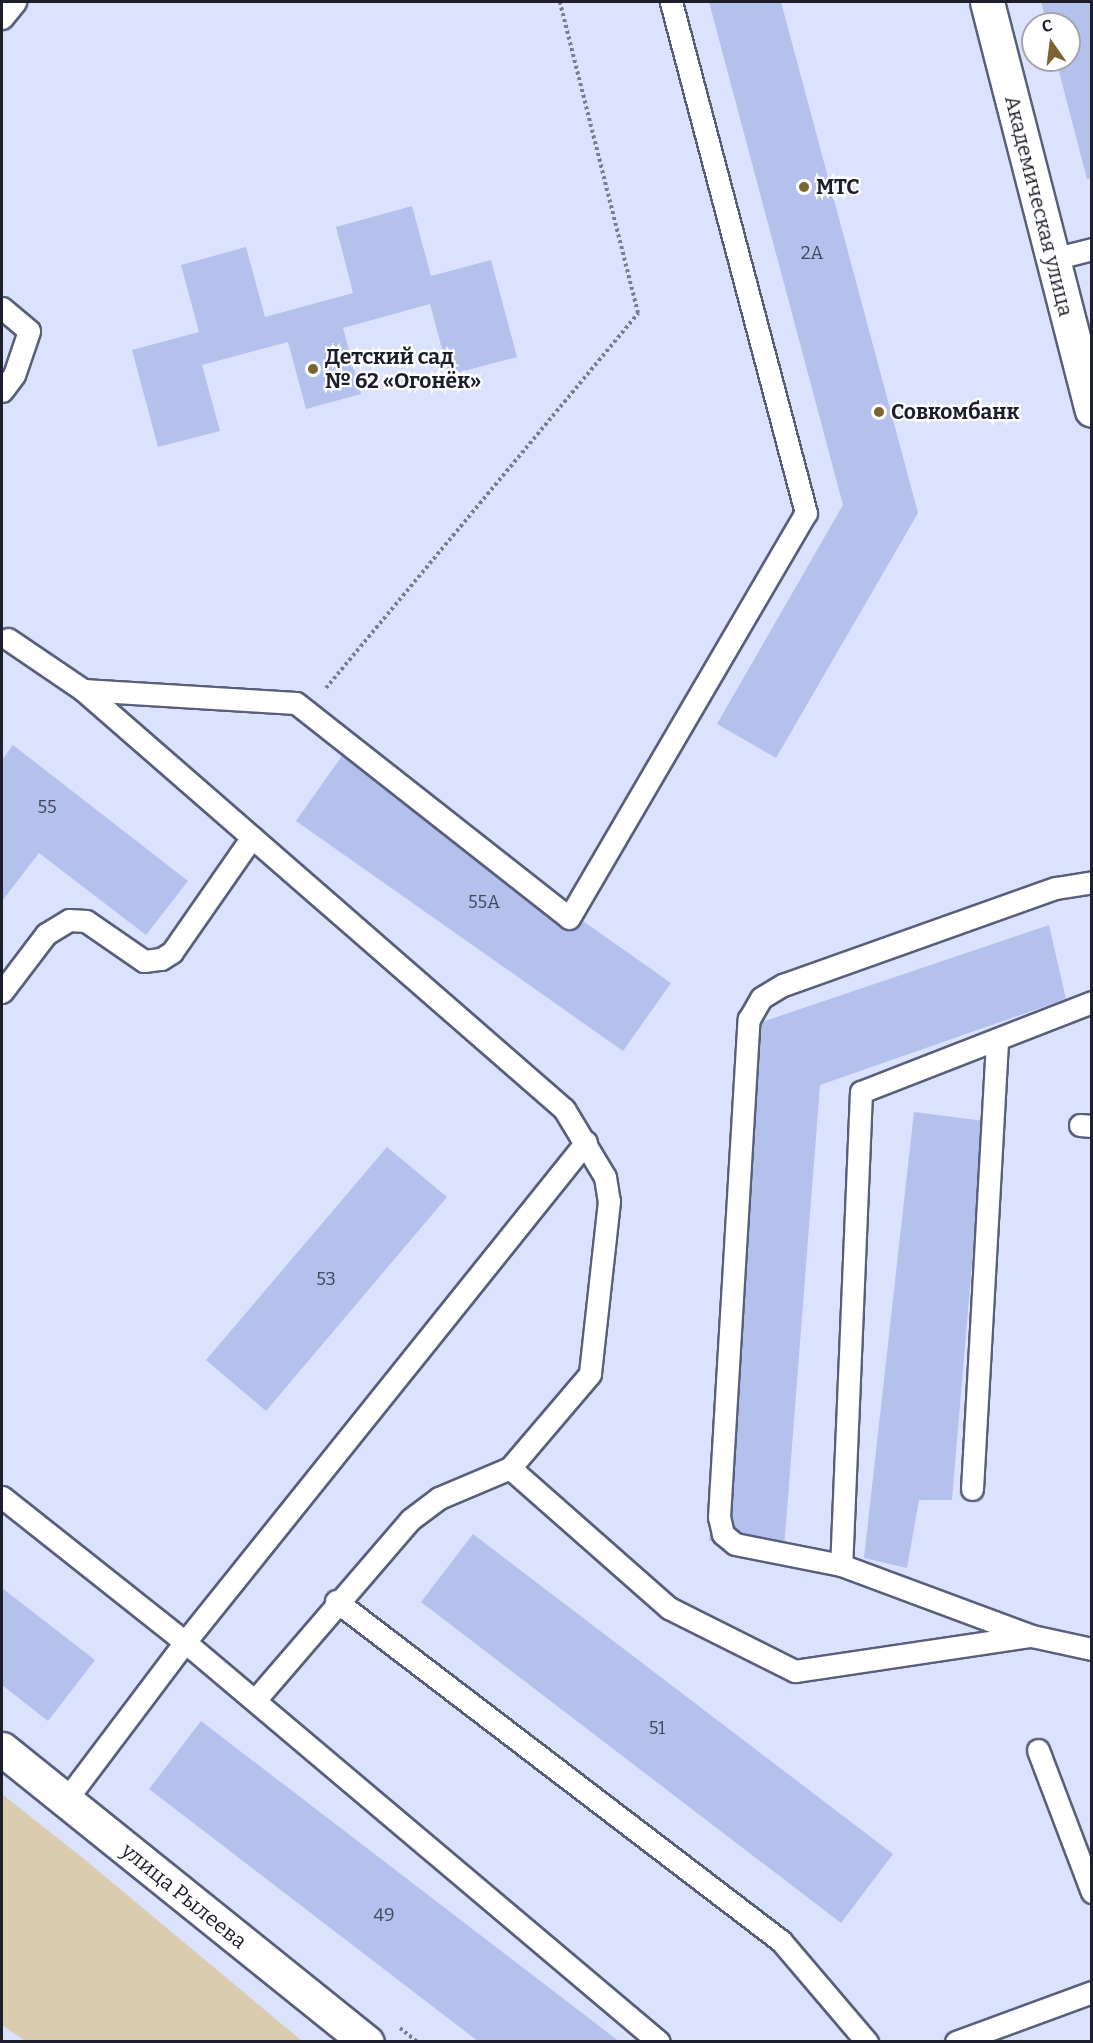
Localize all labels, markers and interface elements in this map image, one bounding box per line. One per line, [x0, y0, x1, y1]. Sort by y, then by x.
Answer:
north arrow [1021, 12, 1081, 72]
text: С [1040, 16, 1054, 36]
street label: Академическая улица [999, 93, 1079, 319]
place label: МТС [816, 174, 860, 200]
marker: МТС [797, 180, 811, 194]
house number: 2А [801, 242, 823, 264]
place label: Детский сад № 62 «Огонёк» [325, 344, 481, 394]
marker: Детский сад № 62 «Огонёк» [306, 362, 320, 376]
place label: Совкомбанк [891, 399, 1019, 425]
marker: Совкомбанк [872, 405, 886, 419]
house number: 55 [37, 796, 57, 818]
house number: 55А [468, 891, 500, 913]
house number: 53 [316, 1268, 336, 1290]
house number: 51 [649, 1717, 665, 1739]
street label: улица Рылеева [116, 1838, 252, 1954]
house number: 49 [373, 1904, 395, 1926]

